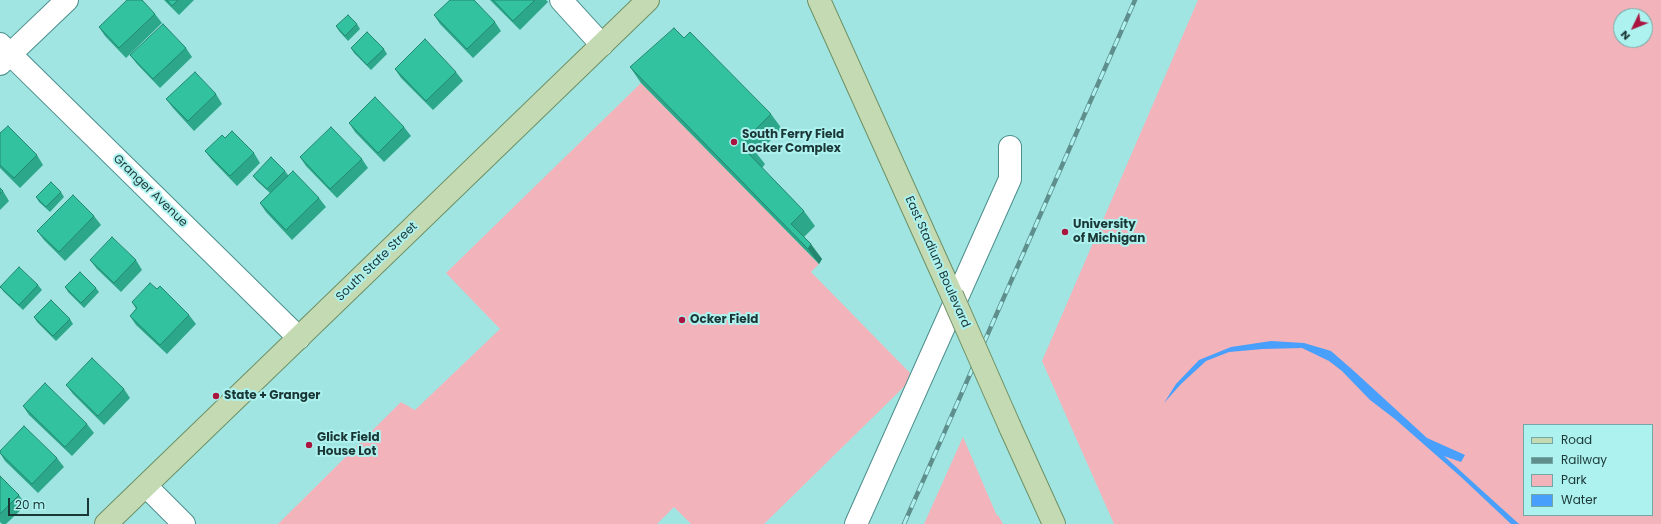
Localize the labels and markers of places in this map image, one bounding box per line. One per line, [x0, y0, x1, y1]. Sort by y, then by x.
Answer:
place label: South Ferry Field Locker Complex [742, 128, 844, 156]
marker: South Ferry Field Locker Complex [729, 137, 739, 147]
place label: University of Michigan [1073, 218, 1145, 246]
marker: University of Michigan [1060, 227, 1070, 237]
place label: Ocker Field [690, 313, 758, 327]
marker: Ocker Field [677, 315, 687, 325]
place label: State + Granger [224, 389, 320, 403]
marker: State + Granger [211, 391, 221, 401]
place label: Glick Field House Lot [317, 431, 380, 459]
marker: Glick Field House Lot [304, 440, 314, 450]

